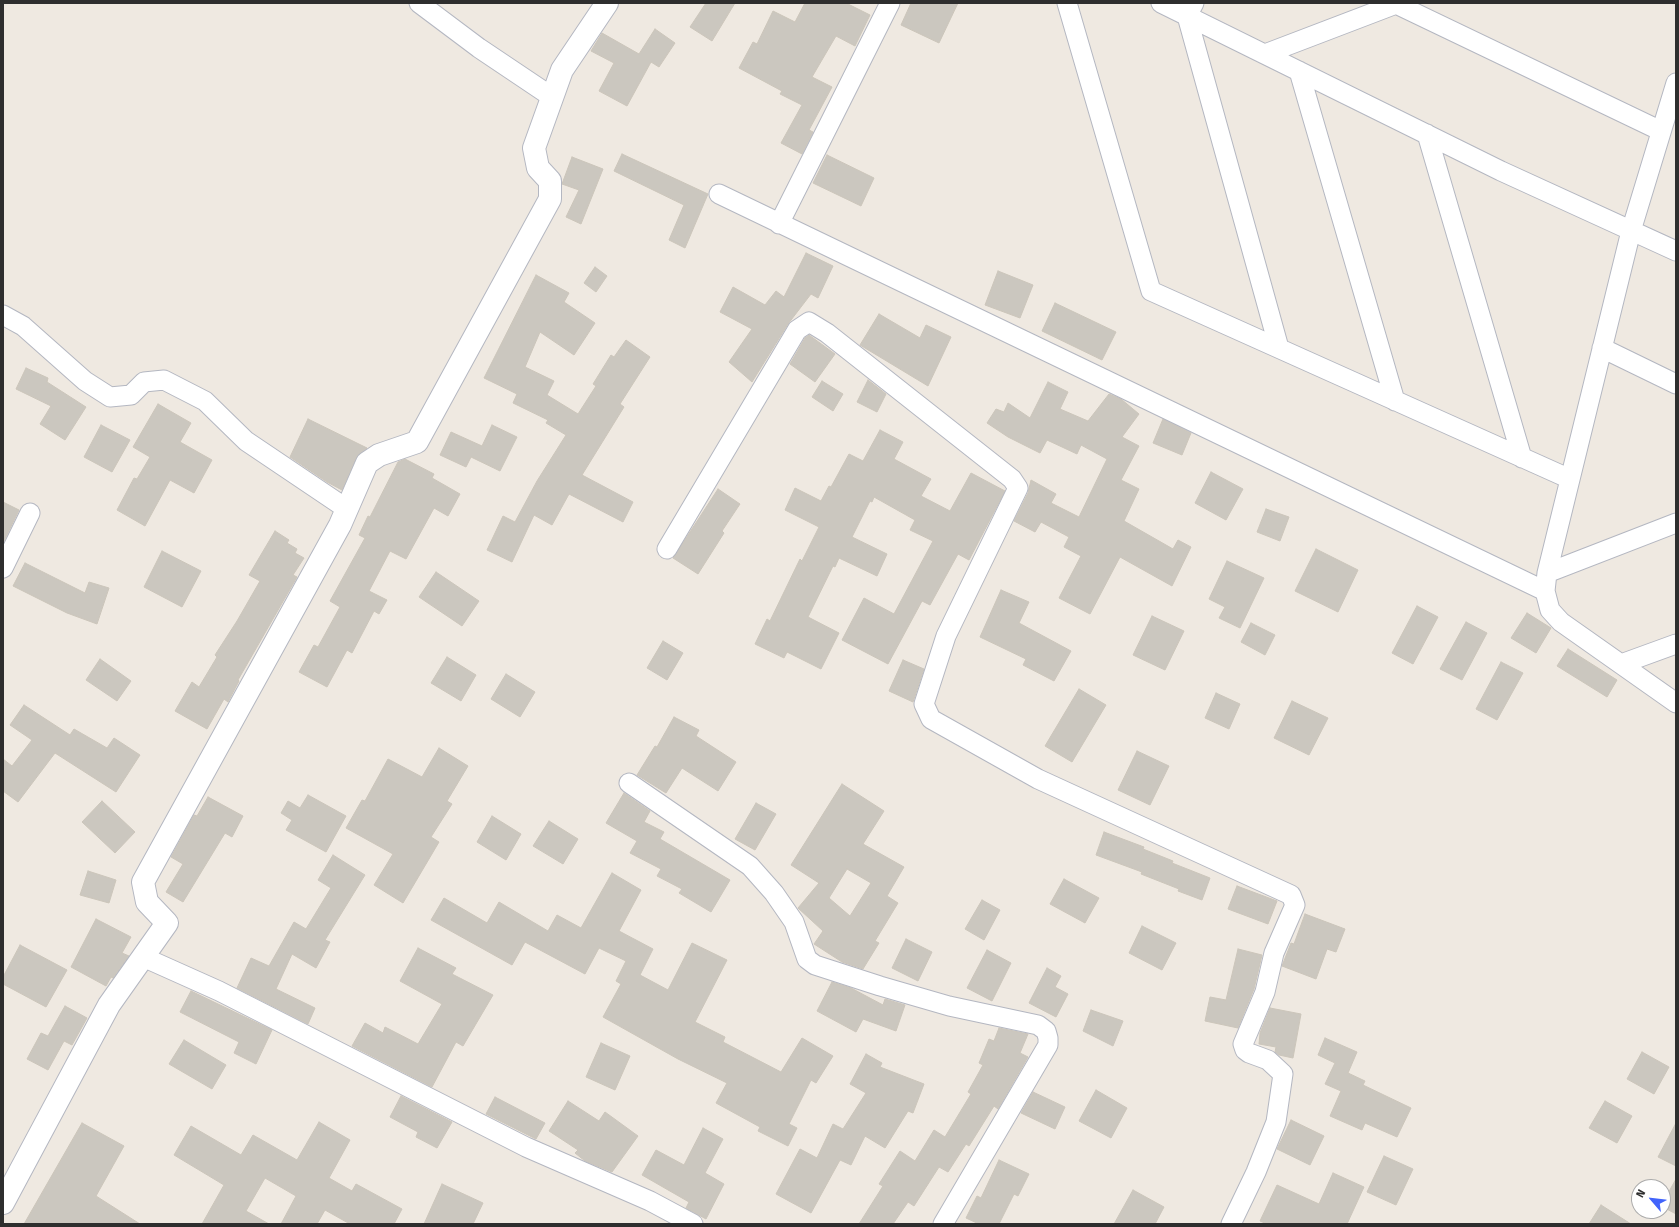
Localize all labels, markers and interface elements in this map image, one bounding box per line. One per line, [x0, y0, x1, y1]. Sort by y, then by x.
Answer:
north arrow [1631, 1179, 1671, 1219]
text: N [1633, 1187, 1648, 1200]

